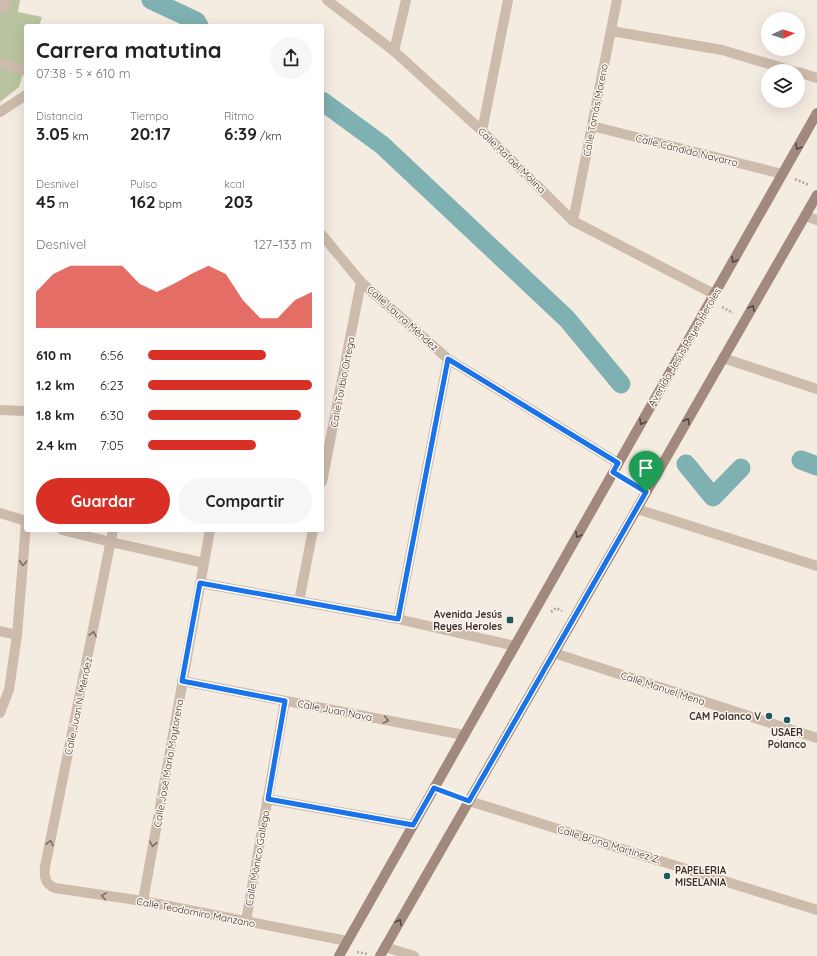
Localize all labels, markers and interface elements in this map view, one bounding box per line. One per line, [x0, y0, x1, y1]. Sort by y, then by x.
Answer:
north arrow [761, 12, 805, 56]
map controls [761, 12, 805, 108]
text: Carrera matutina [36, 36, 222, 64]
button: share [270, 37, 312, 79]
street label: Calle Tomás Moreno [580, 63, 611, 158]
button: layers [761, 64, 805, 108]
text: 07:38 · 5 × 610 m [36, 65, 131, 81]
text: Distancia [36, 109, 83, 123]
text: Tiempo [130, 109, 169, 123]
text: Ritmo [224, 109, 254, 123]
text: 3.05 [36, 123, 70, 144]
text: 20:17 [130, 123, 171, 144]
text: 6:39 [224, 123, 257, 144]
street label: Calle Rafaél Molina [475, 125, 548, 196]
text: km [70, 129, 89, 143]
text: /km [257, 129, 282, 143]
street label: Calle Cándido Navarro [634, 131, 739, 169]
one-way arrow [795, 143, 802, 150]
text: Desnivel [36, 177, 79, 191]
text: Pulso [130, 177, 157, 191]
text: kcal [224, 177, 245, 191]
text: 45 [36, 191, 56, 212]
text: 162 [130, 191, 156, 212]
text: 203 [224, 191, 253, 212]
text: m [56, 197, 69, 211]
text: bpm [156, 197, 182, 211]
text: Desnivel [36, 236, 86, 252]
text: 127–133 m [254, 236, 312, 252]
one-way arrow [731, 256, 738, 263]
street label: Calle Laura Méndez [364, 283, 441, 354]
street label: Avenida Jesús Reyes Heroles [645, 285, 724, 409]
one-way arrow [747, 305, 754, 312]
street label: Calle Toribio Ortega [327, 336, 358, 428]
text: 610 m [36, 347, 72, 363]
text: 6:56 [100, 347, 124, 363]
text: 1.2 km [36, 377, 75, 393]
text: 6:23 [100, 377, 123, 393]
text: 1.8 km [36, 407, 74, 423]
text: 6:30 [100, 407, 124, 423]
one-way arrow [639, 418, 646, 425]
one-way arrow [683, 418, 690, 425]
text: 2.4 km [36, 437, 77, 453]
text: 7:05 [100, 437, 124, 453]
pin [629, 451, 663, 492]
icon: arrive [635, 457, 657, 479]
button: Guardar [36, 478, 170, 524]
button: Compartir [178, 478, 312, 524]
one-way arrow [575, 531, 582, 538]
one-way arrow [18, 560, 27, 566]
place label: Avenida Jesús Reyes Heroles [433, 608, 502, 633]
marker: Avenida Jesús Reyes Heroles [505, 615, 515, 625]
one-way arrow [88, 630, 96, 637]
street label: Calle Juan N. Méndez [62, 656, 95, 756]
street label: Calle Manuel Mena [619, 669, 707, 708]
street label: Calle Juan Nava [296, 697, 373, 724]
street label: Calle José María Maytorena [151, 698, 186, 828]
place label: CAM Polanco V [689, 710, 761, 723]
marker: CAM Polanco V [764, 711, 774, 721]
one-way arrow [383, 715, 389, 724]
marker: USAER Polanco [782, 715, 792, 725]
place label: USAER Polanco [768, 726, 806, 751]
street label: Calle Mónico Gallego [243, 809, 272, 907]
street label: Calle Bruno Martínez Z. [556, 823, 662, 866]
one-way arrow [45, 840, 53, 846]
one-way arrow [149, 841, 158, 847]
place label: PAPELERIA MISELANIA [675, 864, 727, 889]
marker: PAPELERIA MISELANIA [662, 871, 672, 881]
one-way arrow [101, 892, 107, 901]
street label: Calle Teodomiro Manzano [135, 895, 256, 930]
one-way arrow [395, 919, 402, 926]

